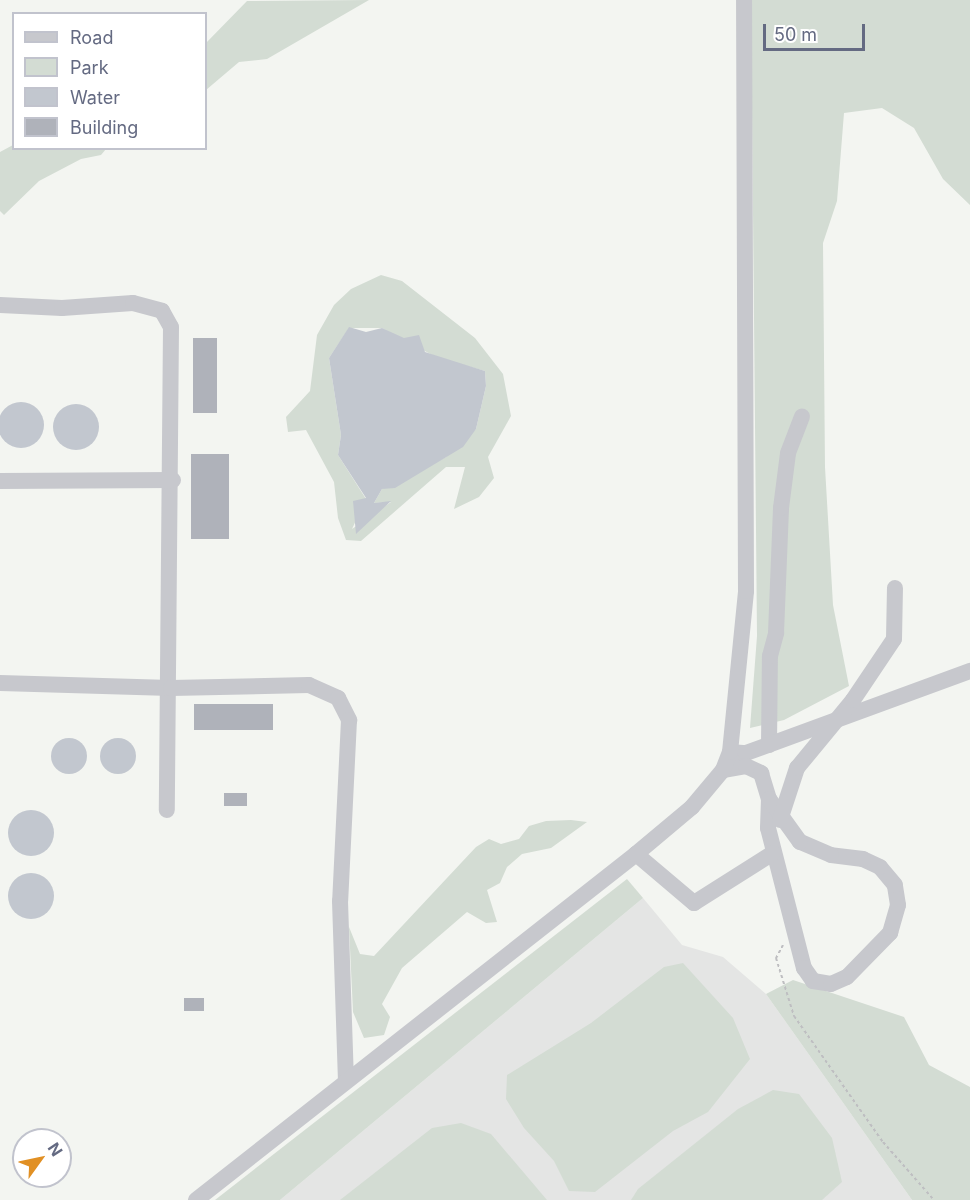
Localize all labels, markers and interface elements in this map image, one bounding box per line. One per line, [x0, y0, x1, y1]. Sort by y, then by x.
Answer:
legend [12, 12, 207, 150]
scale bar [766, 12, 868, 50]
text: 50 m [774, 24, 817, 45]
text: Road [70, 27, 113, 48]
text: Park [70, 57, 109, 78]
text: Water [70, 87, 120, 108]
text: Building [70, 117, 138, 138]
north arrow [12, 1128, 72, 1188]
text: N [44, 1139, 67, 1160]

